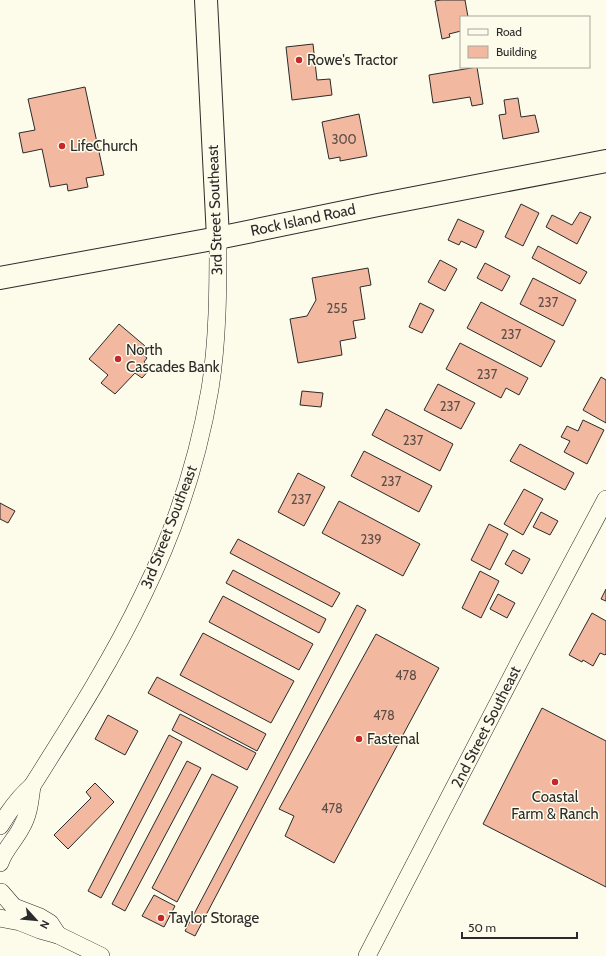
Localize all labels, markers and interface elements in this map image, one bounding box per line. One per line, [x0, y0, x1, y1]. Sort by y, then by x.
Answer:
legend [460, 16, 590, 68]
text: Road [496, 24, 522, 39]
text: Building [496, 44, 538, 59]
place label: Rowe's Tractor [307, 51, 398, 69]
marker: Rowe's Tractor [294, 55, 304, 65]
house number: 300 [331, 131, 357, 147]
place label: LifeChurch [70, 137, 138, 155]
marker: LifeChurch [57, 141, 67, 151]
street label: 3rd Street Southeast [204, 144, 226, 276]
street label: Rock Island Road [249, 200, 357, 240]
house number: 237 [538, 294, 559, 310]
house number: 255 [327, 300, 347, 316]
house number: 237 [501, 326, 522, 342]
place label: North Cascades Bank [126, 341, 220, 376]
marker: North Cascades Bank [113, 354, 123, 364]
house number: 237 [477, 366, 498, 382]
house number: 237 [440, 398, 461, 414]
house number: 237 [403, 432, 424, 448]
street label: 3rd Street Southeast [137, 463, 201, 591]
house number: 237 [381, 473, 402, 489]
house number: 237 [291, 491, 312, 507]
house number: 239 [360, 531, 382, 547]
street label: 2nd Street Southeast [448, 663, 524, 791]
house number: 478 [395, 667, 417, 683]
house number: 478 [373, 707, 395, 723]
place label: Fastenal [367, 730, 420, 748]
marker: Fastenal [354, 734, 364, 744]
marker: Coastal Farm & Ranch [550, 777, 560, 787]
place label: Coastal Farm & Ranch [511, 788, 599, 823]
house number: 478 [321, 800, 343, 816]
north arrow [16, 900, 56, 940]
place label: Taylor Storage [169, 909, 259, 927]
marker: Taylor Storage [156, 913, 166, 923]
scale bar [462, 914, 577, 940]
text: N [37, 918, 53, 931]
text: 50 m [468, 920, 496, 935]

